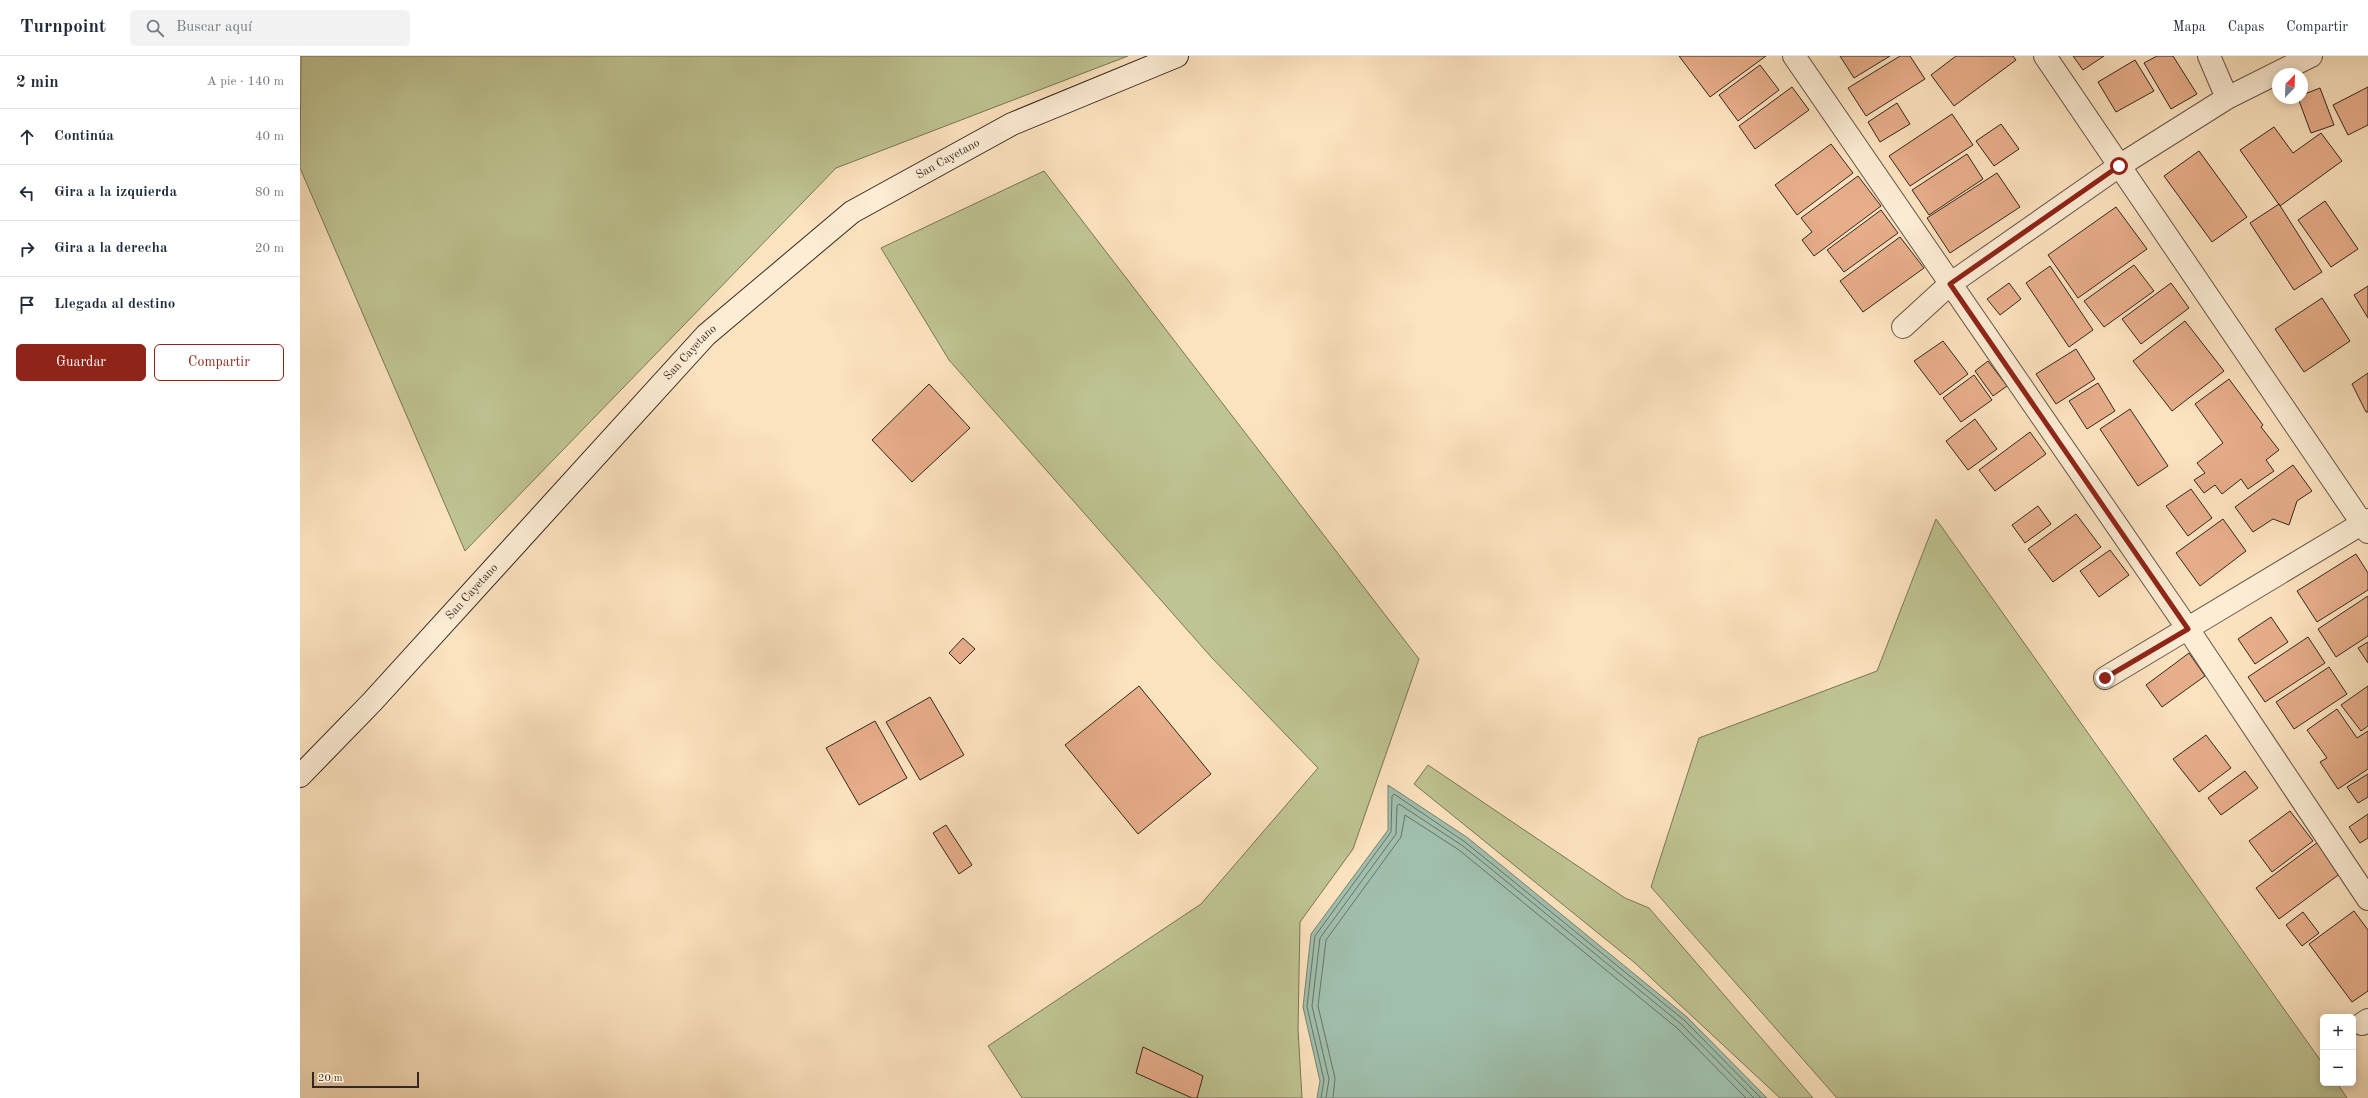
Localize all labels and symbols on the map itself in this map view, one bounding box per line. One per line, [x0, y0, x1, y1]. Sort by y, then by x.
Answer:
north arrow [2272, 68, 2308, 104]
street label: San Cayetano [914, 137, 982, 182]
route start [2110, 157, 2128, 175]
street label: San Cayetano [662, 323, 719, 383]
street label: San Cayetano [444, 562, 500, 622]
route end [2096, 669, 2114, 687]
scale bar [312, 1070, 419, 1089]

